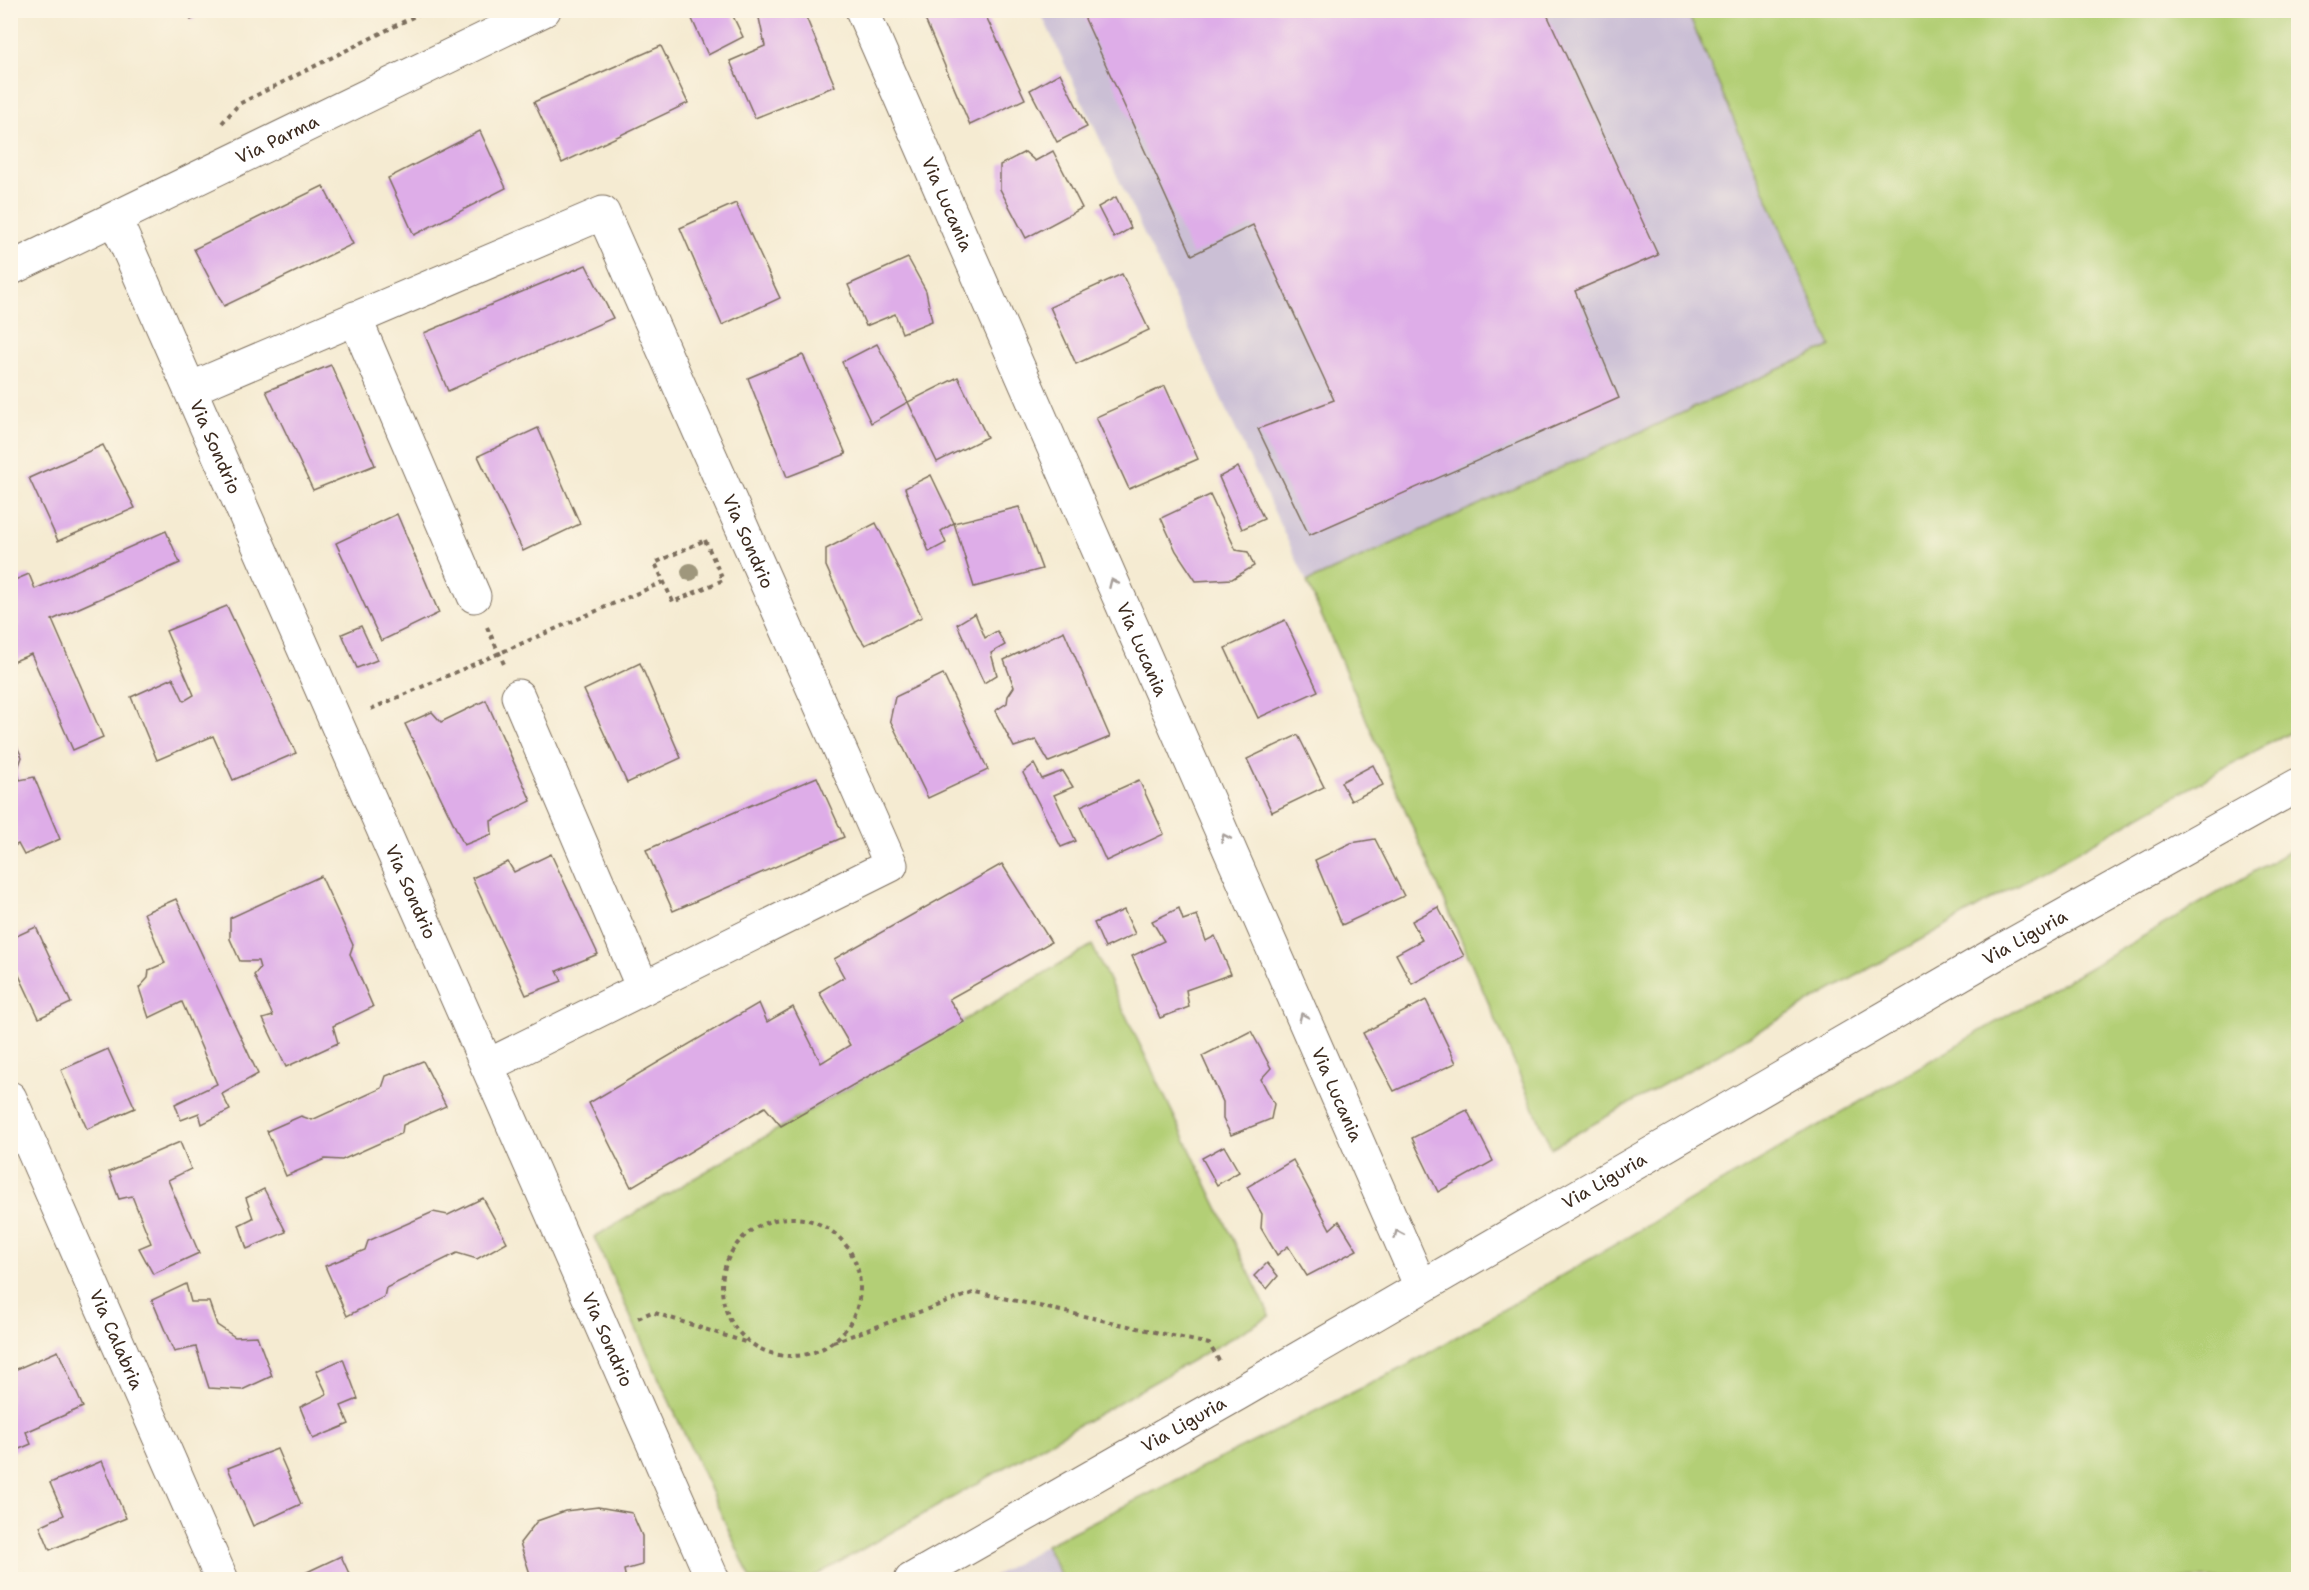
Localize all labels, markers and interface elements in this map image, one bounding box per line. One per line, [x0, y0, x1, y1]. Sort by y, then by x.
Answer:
street label: Via Parma [232, 109, 323, 170]
street label: Via Lucania [916, 153, 978, 255]
street label: Via Sondrio [184, 396, 246, 498]
street label: Via Sondrio [717, 490, 779, 592]
one-way arrow [1108, 578, 1120, 589]
street label: Via Lucania [1111, 599, 1173, 700]
one-way arrow [1220, 834, 1232, 845]
street label: Via Sondrio [379, 841, 442, 943]
street label: Via Liguria [1978, 904, 2072, 971]
one-way arrow [1298, 1012, 1310, 1023]
street label: Via Lucania [1306, 1044, 1368, 1146]
street label: Via Liguria [1558, 1147, 1651, 1215]
one-way arrow [1393, 1229, 1405, 1240]
street label: Via Calabria [84, 1286, 149, 1394]
street label: Via Sondrio [576, 1289, 639, 1391]
street label: Via Liguria [1137, 1391, 1230, 1458]

